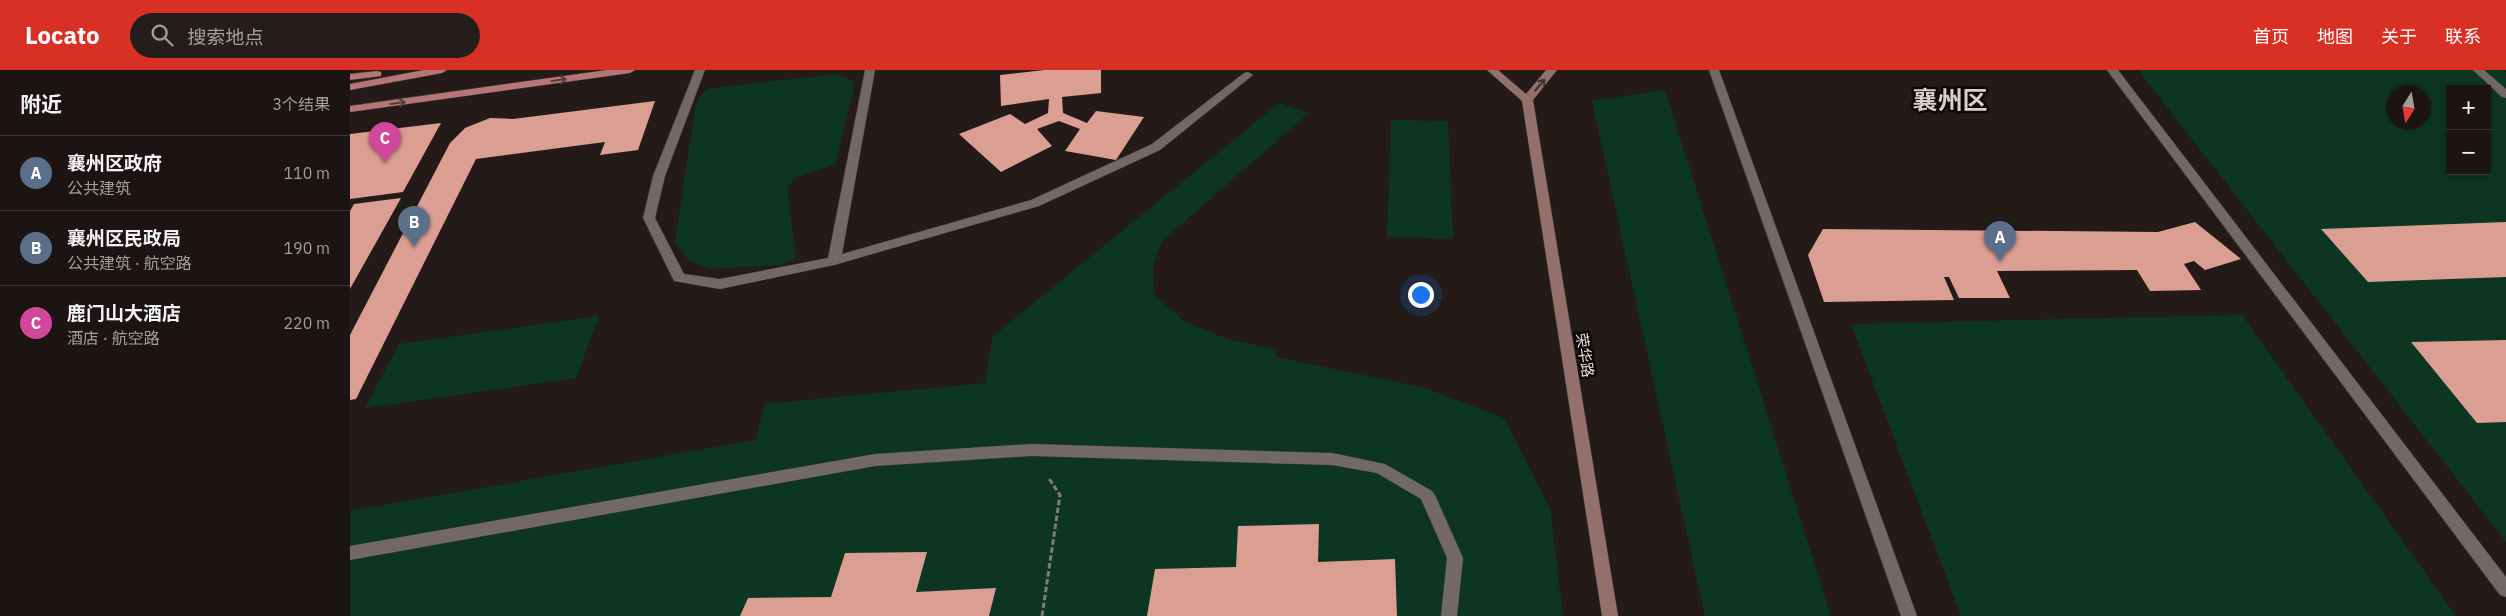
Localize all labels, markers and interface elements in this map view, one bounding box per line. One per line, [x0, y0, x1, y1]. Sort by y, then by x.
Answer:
search box [130, 13, 480, 58]
text: Locato [25, 19, 100, 51]
icon: search [148, 21, 176, 49]
text: 搜索地点 [188, 25, 264, 49]
text: 首页 [2253, 25, 2289, 48]
text: 地图 [2317, 25, 2353, 48]
text: 关于 [2381, 25, 2417, 48]
text: 联系 [2445, 25, 2481, 48]
one-way arrow [551, 75, 567, 85]
one-way arrow [1534, 78, 1546, 91]
district label: 襄州区 [1912, 83, 1988, 116]
north arrow [2386, 85, 2431, 130]
map controls [2446, 85, 2491, 175]
button: + [2446, 85, 2491, 130]
text: 附近 [20, 90, 62, 118]
text: 3个结果 [272, 94, 330, 114]
one-way arrow [390, 97, 406, 107]
pin: C [369, 122, 401, 163]
button: − [2446, 130, 2491, 175]
text: 襄州区政府 [67, 151, 162, 175]
text: A [31, 163, 41, 183]
text: 110 m [283, 163, 330, 183]
text: 公共建筑 [67, 178, 131, 198]
pin: B [398, 206, 430, 247]
pin: A [1984, 221, 2016, 262]
text: 襄州区民政局 [67, 226, 181, 250]
text: B [31, 238, 41, 258]
text: 190 m [283, 238, 330, 258]
text: 公共建筑 · 航空路 [67, 253, 192, 273]
your location [1408, 282, 1434, 308]
text: 鹿门山大酒店 [67, 301, 181, 325]
text: C [31, 313, 41, 333]
text: 220 m [283, 313, 330, 333]
text: 酒店 · 航空路 [67, 328, 160, 348]
street label: 荣华路 [1572, 331, 1598, 379]

